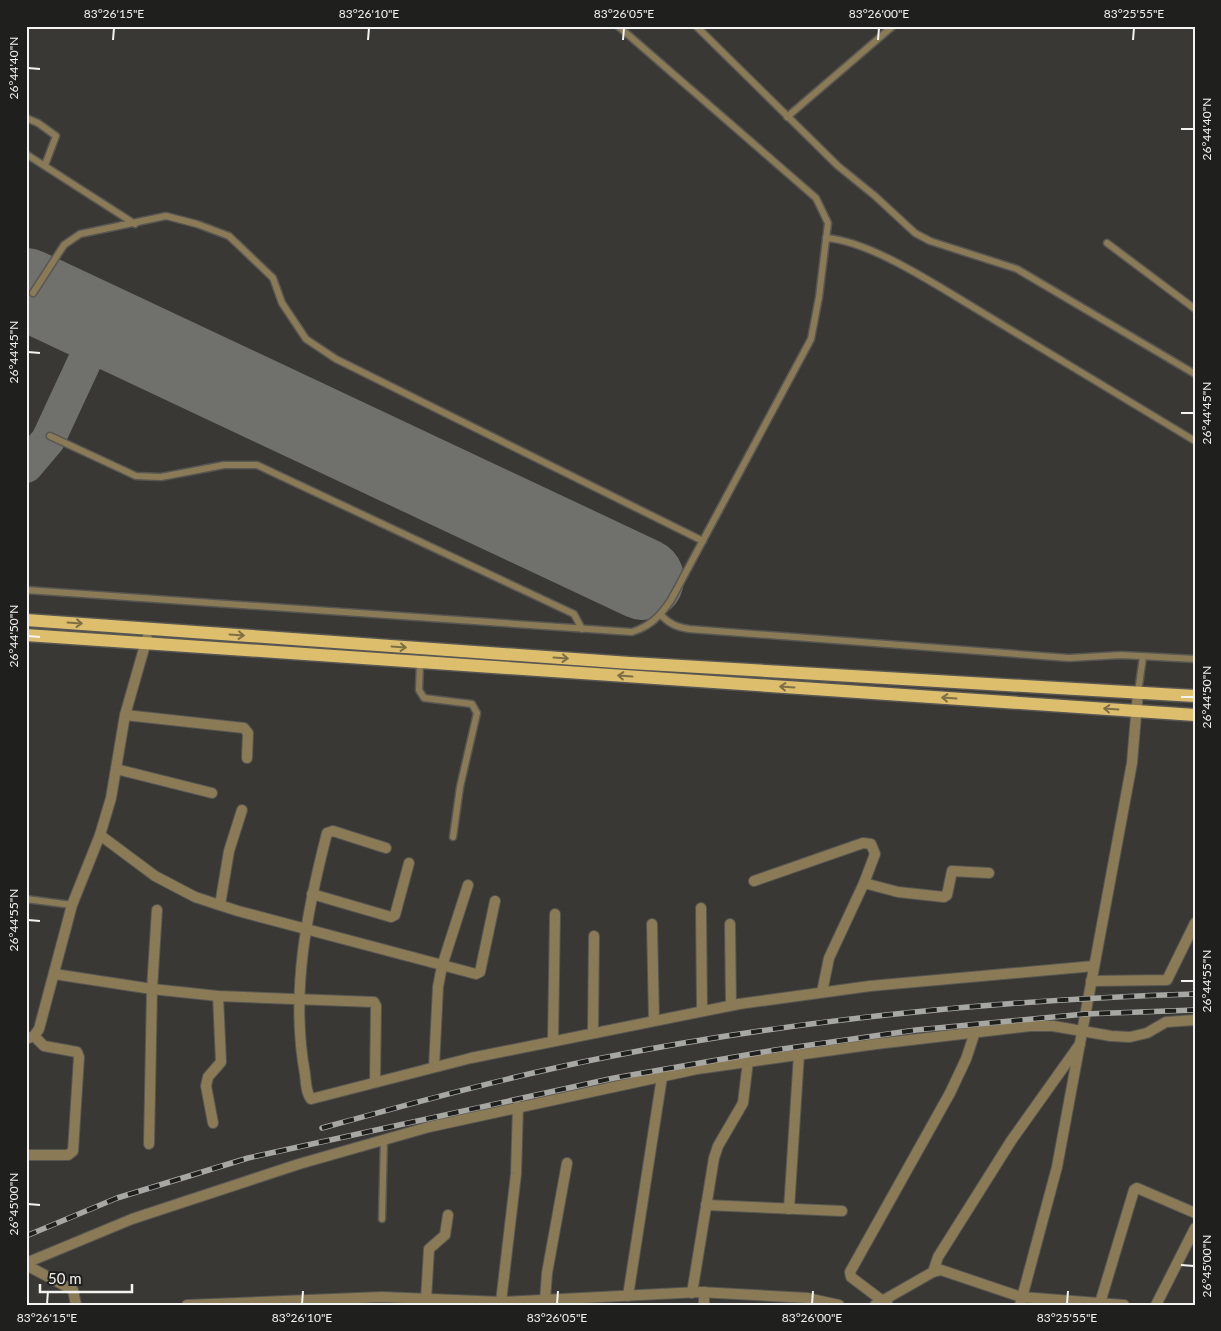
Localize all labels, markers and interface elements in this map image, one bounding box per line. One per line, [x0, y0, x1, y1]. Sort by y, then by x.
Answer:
text: 83°26'15"E [84, 6, 144, 21]
text: 83°26'10"E [339, 6, 399, 21]
text: 83°26'05"E [594, 6, 654, 21]
text: 83°26'00"E [849, 6, 909, 21]
text: 83°25'55"E [1104, 6, 1164, 21]
text: 26°44'40"N [6, 37, 21, 99]
text: 26°44'40"N [1199, 98, 1214, 160]
text: 26°44'45"N [6, 321, 21, 383]
text: 26°44'45"N [1199, 382, 1214, 444]
text: 26°44'50"N [6, 605, 21, 667]
one-way arrow [67, 619, 83, 628]
one-way arrow [229, 630, 245, 640]
one-way arrow [391, 642, 407, 651]
one-way arrow [553, 654, 569, 663]
text: 26°44'50"N [1199, 666, 1214, 728]
one-way arrow [617, 672, 633, 681]
one-way arrow [779, 682, 795, 691]
one-way arrow [941, 693, 957, 702]
one-way arrow [1103, 705, 1119, 714]
text: 26°44'55"N [6, 889, 21, 951]
text: 26°44'55"N [1199, 950, 1214, 1012]
text: 26°45'00"N [6, 1173, 21, 1235]
text: 26°45'00"N [1199, 1235, 1214, 1297]
scale bar [40, 1261, 132, 1293]
text: 50 m [48, 1269, 82, 1287]
text: 83°26'15"E [17, 1310, 77, 1325]
text: 83°26'10"E [272, 1310, 332, 1325]
text: 83°26'05"E [527, 1310, 587, 1325]
text: 83°26'00"E [782, 1310, 842, 1325]
text: 83°25'55"E [1037, 1310, 1097, 1325]

